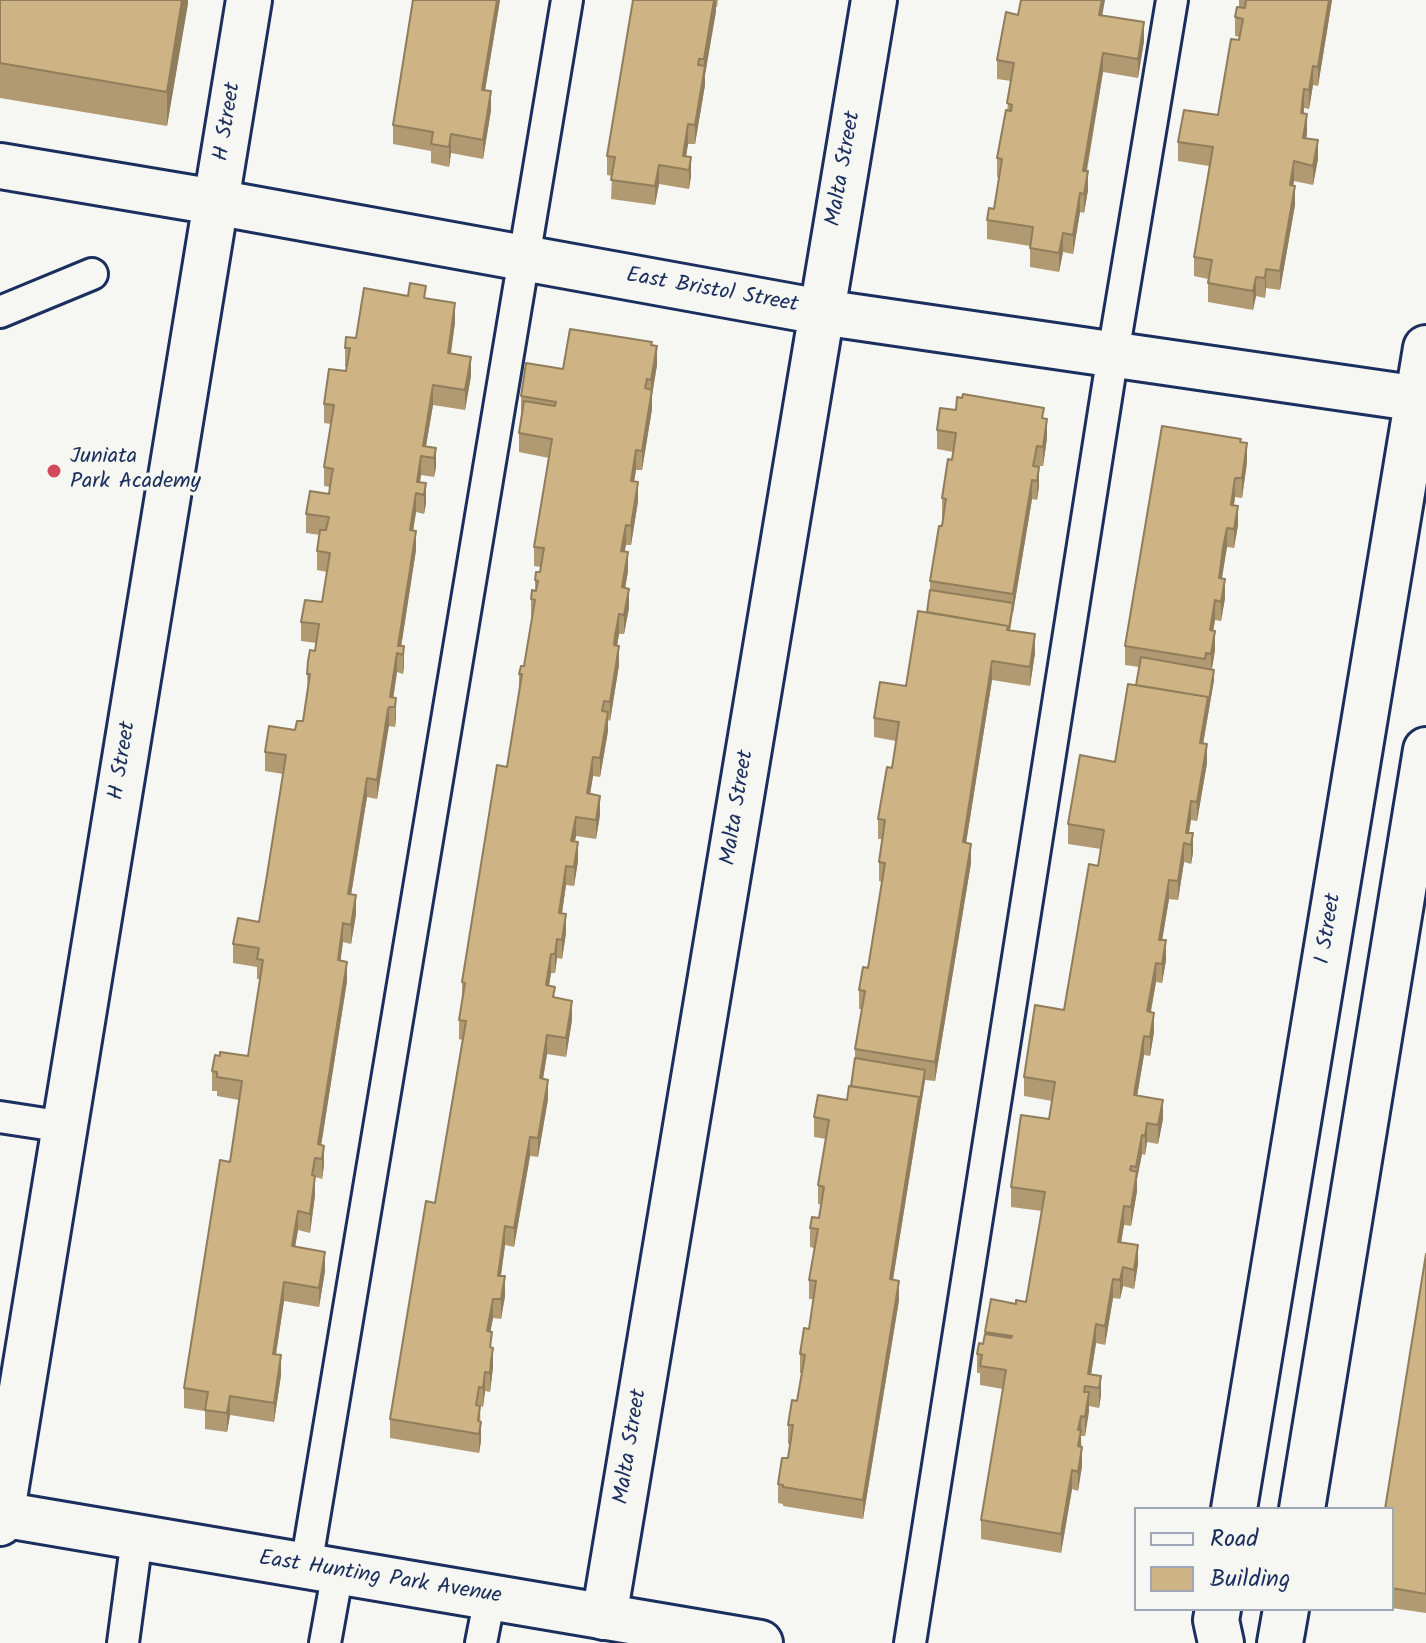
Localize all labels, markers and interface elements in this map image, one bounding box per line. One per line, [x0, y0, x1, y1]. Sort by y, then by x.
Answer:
street label: H Street [210, 81, 248, 163]
street label: Malta Street [822, 109, 868, 229]
street label: East Bristol Street [624, 264, 800, 320]
place label: Juniata Park Academy [70, 445, 201, 496]
marker: Juniata Park Academy [45, 462, 63, 480]
street label: H Street [105, 720, 143, 802]
street label: Malta Street [717, 748, 761, 868]
street label: I Street [1311, 892, 1349, 966]
street label: Malta Street [610, 1387, 654, 1507]
legend [1134, 1507, 1394, 1611]
text: Road [1210, 1520, 1258, 1559]
street label: East Hunting Park Avenue [257, 1547, 503, 1611]
text: Building [1210, 1560, 1290, 1599]

